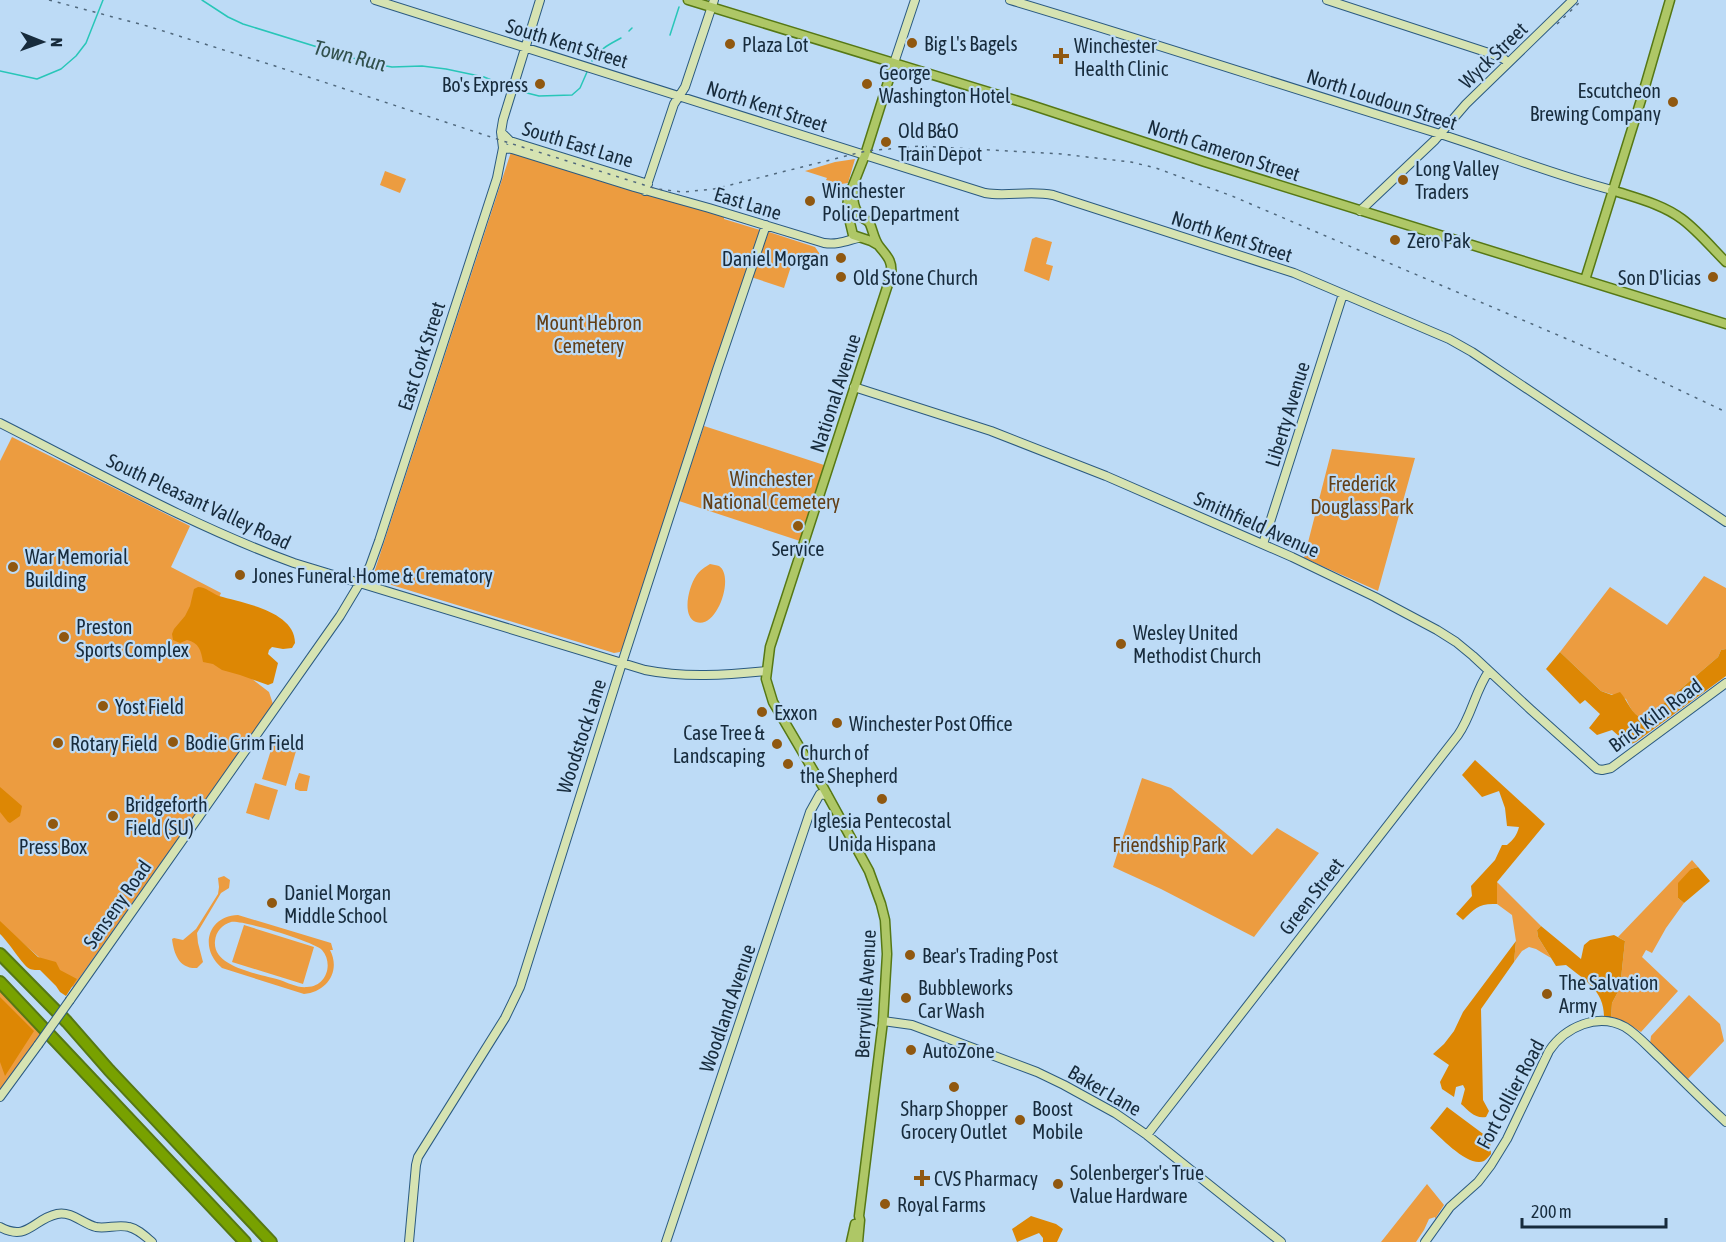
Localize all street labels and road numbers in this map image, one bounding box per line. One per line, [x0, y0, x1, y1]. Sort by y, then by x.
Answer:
street label: South Kent Street [503, 14, 631, 73]
street label: Wyck Street [1454, 17, 1532, 93]
street label: North Loudoun Street [1304, 64, 1460, 134]
street label: North Kent Street [704, 76, 831, 136]
street label: North Cameron Street [1145, 115, 1303, 186]
street label: South East Lane [520, 116, 636, 172]
street label: East Lane [712, 182, 784, 224]
street label: North Kent Street [1169, 206, 1296, 266]
street label: East Cork Street [393, 298, 449, 413]
street label: National Avenue [805, 331, 865, 455]
street label: Liberty Avenue [1260, 359, 1314, 469]
street label: South Pleasant Valley Road [103, 448, 295, 554]
street label: Smithfield Avenue [1191, 486, 1323, 562]
street label: Brick Kiln Road [1604, 674, 1706, 756]
street label: Woodstock Lane [552, 676, 610, 796]
street label: Green Street [1274, 853, 1348, 939]
street label: Senseny Road [78, 856, 156, 952]
street label: Berryville Avenue [850, 929, 880, 1059]
street label: Woodland Avenue [694, 941, 760, 1075]
street label: Fort Collier Road [1471, 1035, 1549, 1153]
street label: Baker Lane [1064, 1060, 1146, 1120]

